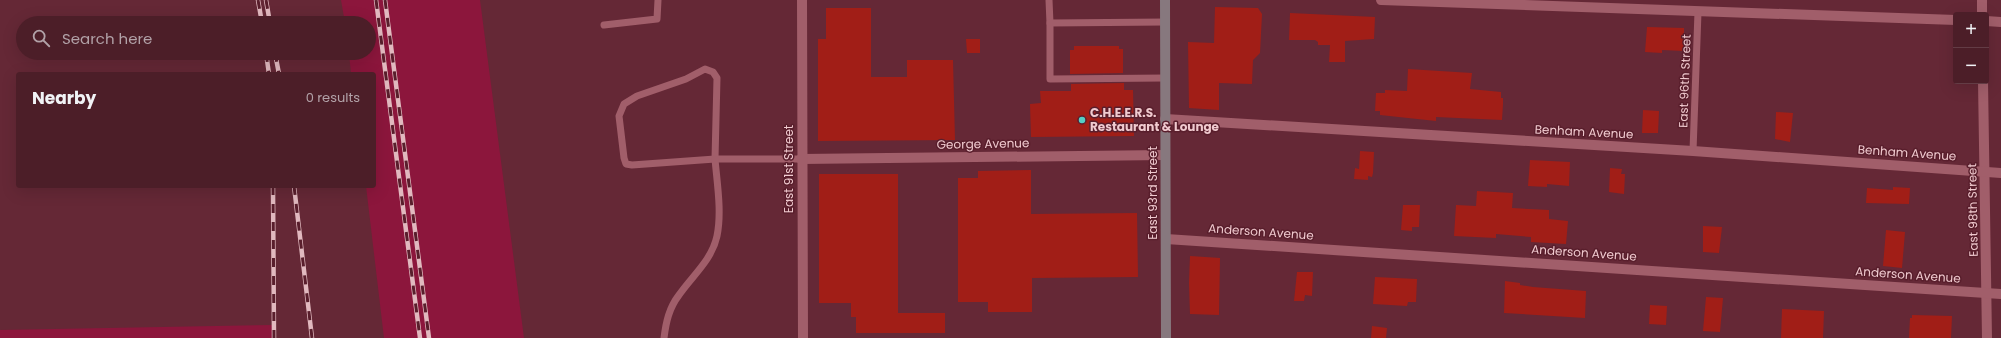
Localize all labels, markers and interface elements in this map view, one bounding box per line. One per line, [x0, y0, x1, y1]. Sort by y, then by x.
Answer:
map controls [1953, 12, 1989, 84]
button: + [1953, 12, 1989, 48]
search box [16, 16, 376, 60]
icon: search [30, 27, 52, 49]
text: Search here [62, 28, 152, 49]
street label: East 96th Street [1674, 34, 1695, 128]
button: − [1953, 48, 1989, 84]
text: Nearby [32, 86, 96, 110]
text: 0 results [306, 88, 360, 107]
place label: C.H.E.E.R.S. Restaurant & Lounge [1090, 104, 1220, 135]
marker: C.H.E.E.R.S. Restaurant & Lounge [1077, 115, 1087, 125]
street label: Benham Avenue [1534, 120, 1634, 143]
street label: East 91st Street [780, 125, 797, 213]
street label: George Avenue [936, 134, 1030, 153]
street label: Benham Avenue [1857, 141, 1957, 164]
street label: East 93rd Street [1144, 146, 1161, 240]
street label: East 98th Street [1963, 163, 1982, 257]
street label: Anderson Avenue [1208, 219, 1314, 244]
street label: Anderson Avenue [1531, 240, 1637, 265]
street label: Anderson Avenue [1855, 262, 1961, 287]

